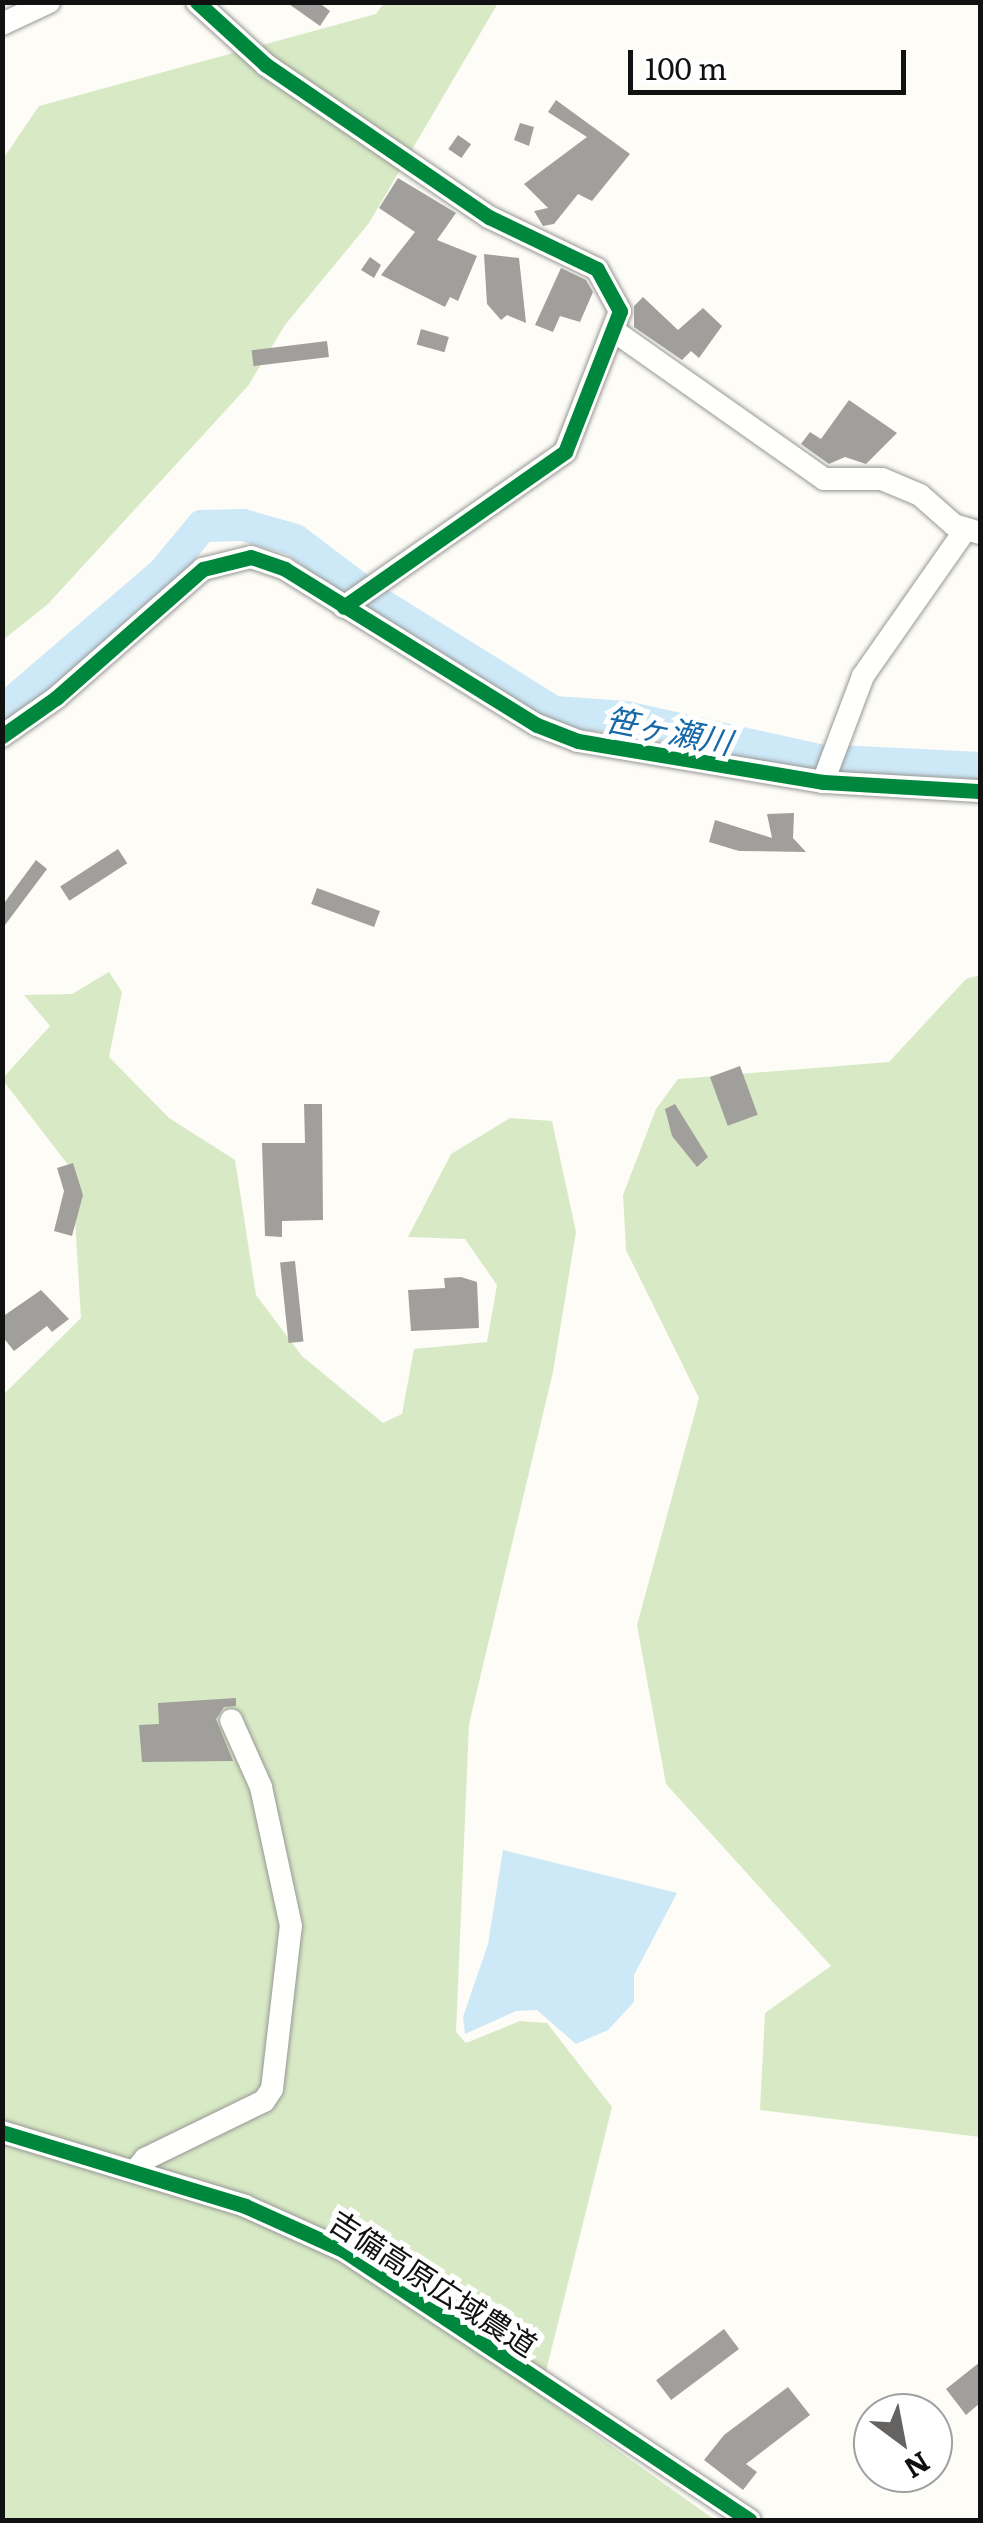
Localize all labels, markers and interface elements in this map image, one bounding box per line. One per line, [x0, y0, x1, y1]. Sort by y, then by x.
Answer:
scale bar [633, 30, 910, 92]
text: 100 m [645, 45, 727, 89]
water label: 笹ヶ瀬川 [603, 698, 735, 760]
street label: 吉備高原広域農道 [324, 2202, 544, 2362]
north arrow [853, 2393, 953, 2493]
text: N [897, 2443, 939, 2491]

